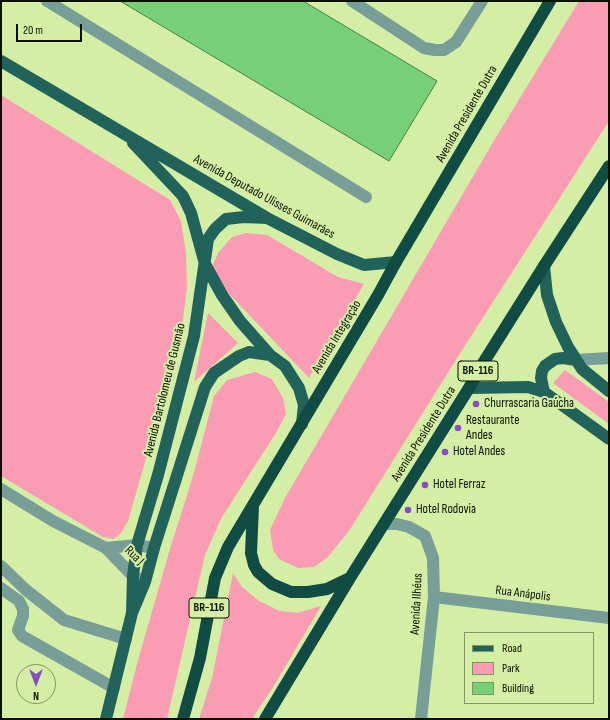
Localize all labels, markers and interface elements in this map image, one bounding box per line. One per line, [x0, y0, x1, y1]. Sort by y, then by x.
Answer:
scale bar [18, 16, 84, 42]
text: 20 m [23, 23, 43, 38]
street label: Avenida Presidente Dutra [433, 63, 501, 165]
street label: Avenida Deputado Ulisses Guimarães [191, 152, 337, 242]
street label: Avenida Integração [309, 298, 365, 376]
street label: Avenida Bartolomeu de Gusmão [141, 322, 189, 458]
road number: BR-116 [458, 361, 498, 381]
street label: Avenida Presidente Dutra [388, 384, 460, 484]
place label: Churrascaria Gaúcha [484, 396, 574, 412]
marker: Churrascaria Gaúcha [471, 399, 481, 409]
place label: Restaurante Andes [466, 413, 519, 444]
marker: Restaurante Andes [453, 423, 463, 433]
place label: Hotel Andes [453, 444, 505, 460]
marker: Hotel Andes [440, 447, 450, 457]
place label: Hotel Ferraz [433, 477, 485, 493]
marker: Hotel Ferraz [420, 480, 430, 490]
place label: Hotel Rodovia [416, 502, 476, 518]
marker: Hotel Rodovia [403, 505, 413, 515]
street label: Rua J [121, 543, 147, 569]
street label: Avenida Ilhéus [408, 573, 426, 635]
street label: Rua Anápolis [495, 583, 551, 605]
road number: BR-116 [189, 598, 229, 618]
legend [464, 632, 594, 704]
text: Road [502, 641, 522, 656]
text: Park [502, 661, 520, 676]
north arrow [16, 664, 56, 704]
text: Building [502, 681, 534, 696]
text: N [33, 689, 39, 702]

